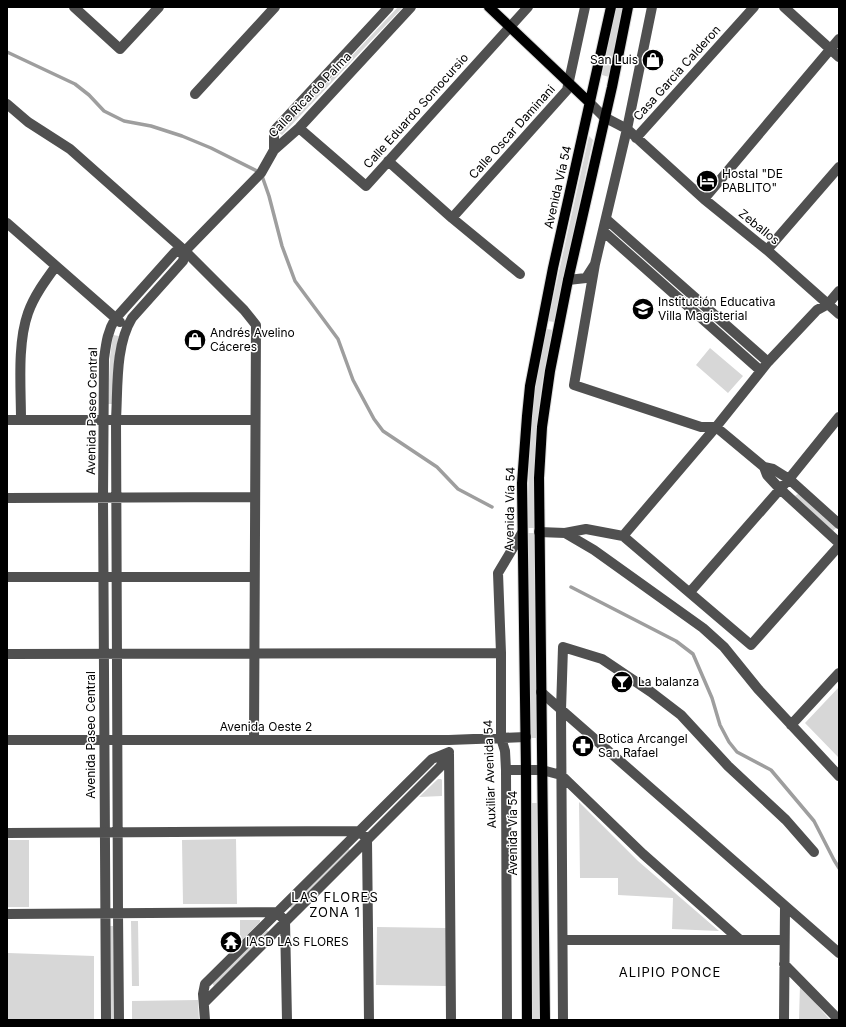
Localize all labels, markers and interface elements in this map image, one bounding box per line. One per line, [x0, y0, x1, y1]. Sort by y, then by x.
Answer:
street label: Casa Garcia Calderon [630, 22, 723, 123]
shop icon: San Luis [640, 47, 666, 73]
street label: Calle Ricardo Palma [265, 49, 354, 140]
street label: Calle Eduardo Somocursio [360, 50, 471, 171]
place label: San Luis [590, 52, 638, 67]
street label: Calle Oscar Daminani [465, 81, 558, 182]
street label: Avenida Vía 54 [541, 144, 574, 230]
place label: Hostal "DE PABLITO" [722, 166, 783, 195]
hotel icon: Hostal "DE PABLITO" [694, 168, 720, 194]
street label: Zeballos [736, 206, 783, 248]
place label: Institución Educativa Villa Magisterial [658, 294, 776, 323]
school or university icon: Institución Educativa Villa Magisterial [630, 296, 656, 322]
place label: Andrés Avelino Cáceres [210, 325, 295, 354]
shop icon: Andrés Avelino Cáceres [182, 327, 208, 353]
street label: Avenida Paseo Central [83, 347, 100, 475]
street label: Avenida Vía 54 [501, 466, 518, 552]
bar icon: La balanza [609, 669, 635, 695]
street label: Avenida Paseo Central [83, 671, 98, 799]
place label: La balanza [638, 674, 699, 689]
street label: Avenida Oeste 2 [220, 719, 312, 734]
street label: Auxiliar Avenida 54 [480, 719, 499, 829]
place label: Botica Arcangel San Rafael [598, 731, 688, 760]
pharmacy icon: Botica Arcangel San Rafael [570, 733, 596, 759]
street label: Avenida Vía 54 [505, 790, 520, 875]
district label: LAS FLORES ZONA 1 [291, 889, 379, 920]
temple icon: IASD LAS FLORES [218, 929, 244, 955]
place label: IASD LAS FLORES [246, 934, 349, 949]
district label: ALIPIO PONCE [619, 964, 721, 980]

